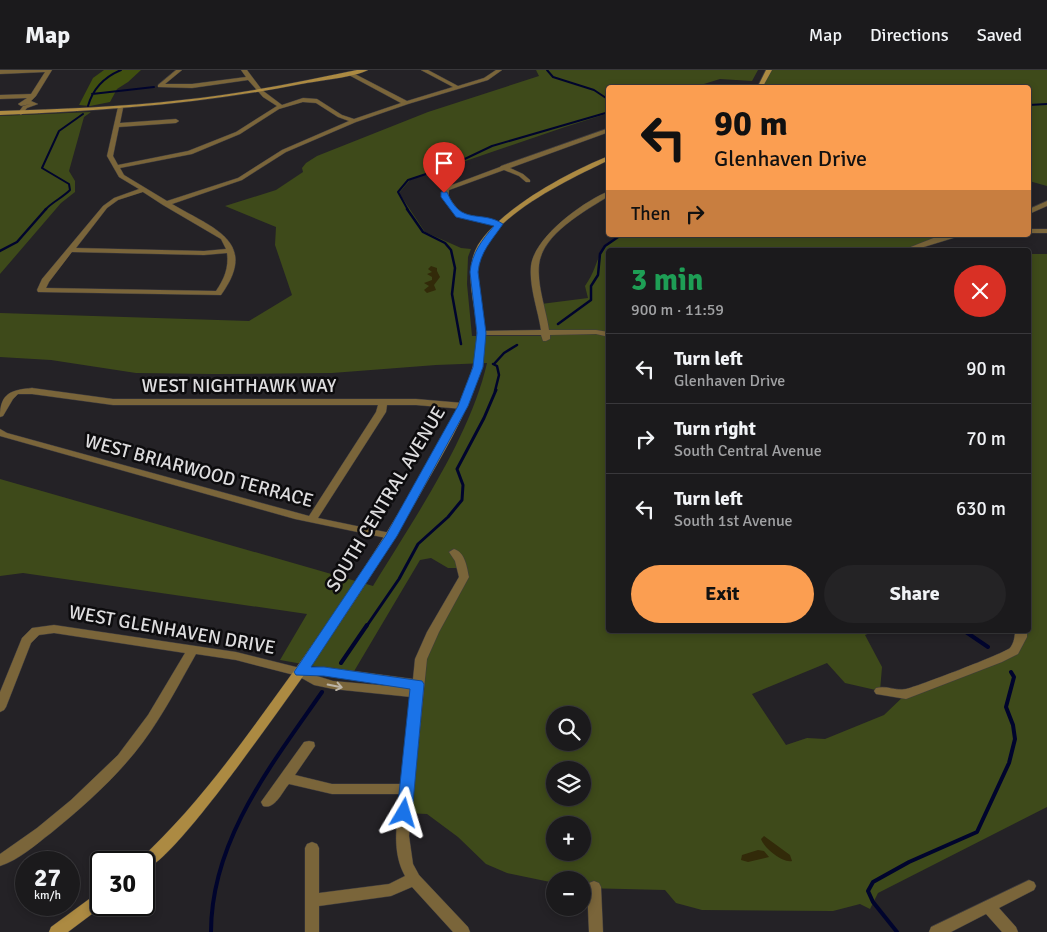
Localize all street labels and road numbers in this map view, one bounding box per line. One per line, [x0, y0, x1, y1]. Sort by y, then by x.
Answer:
street label: WEST NIGHTHAWK WAY [142, 374, 337, 398]
street label: SOUTH CENTRAL AVENUE [321, 402, 451, 596]
street label: WEST BRIARWOOD TERRACE [82, 429, 316, 513]
street label: WEST GLENHAVEN DRIVE [67, 600, 277, 660]

